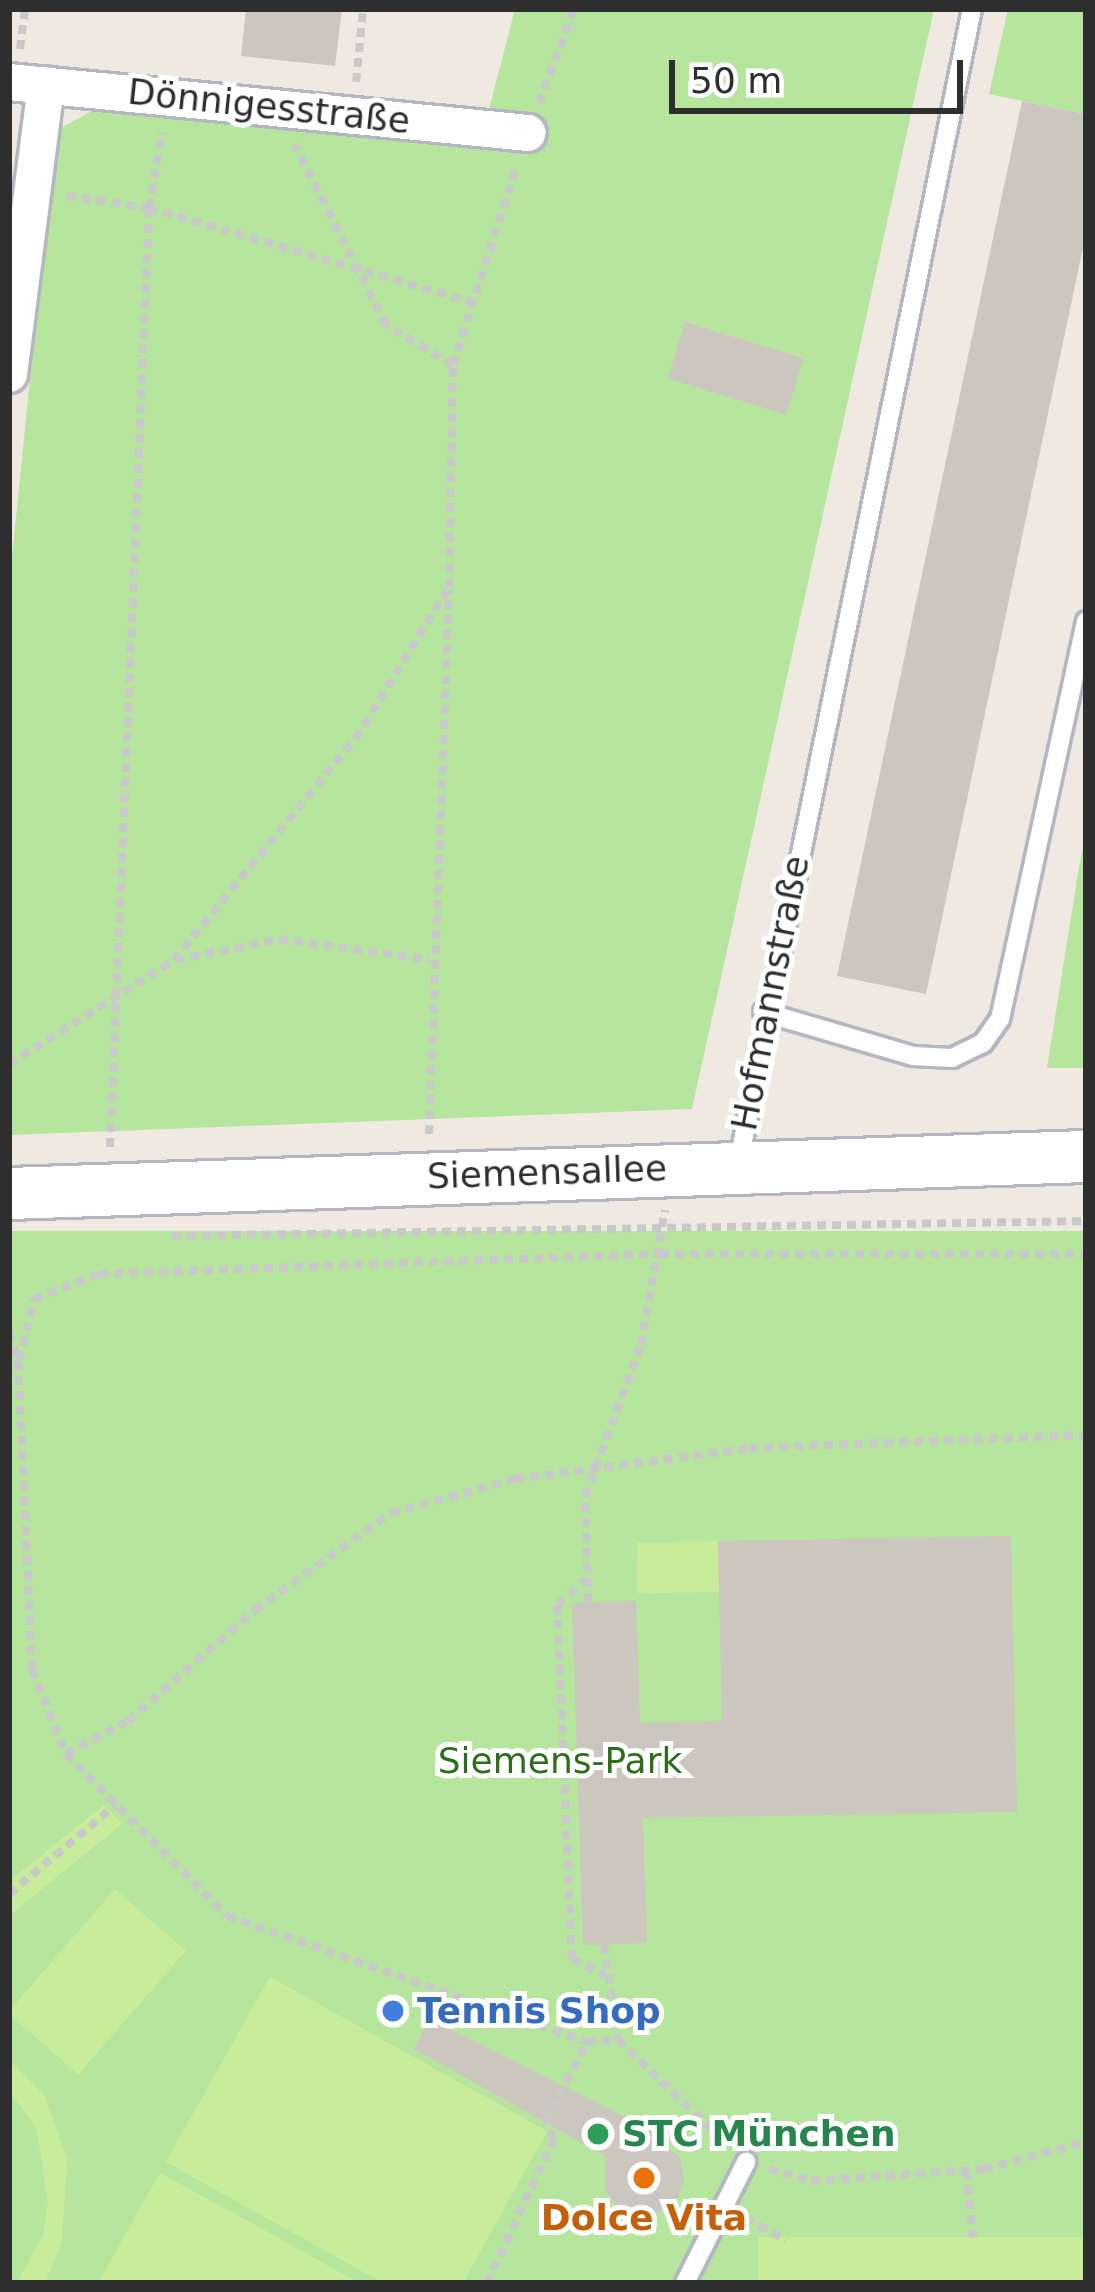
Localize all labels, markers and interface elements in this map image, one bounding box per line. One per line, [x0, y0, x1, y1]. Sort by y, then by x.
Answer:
scale bar [675, 36, 969, 110]
text: 50 m [690, 60, 782, 101]
street label: Dönnigesstraße [126, 70, 412, 142]
street label: Hofmannstraße [722, 852, 818, 1134]
street label: Siemensallee [426, 1146, 668, 1198]
park label: Siemens-Park [438, 1739, 682, 1783]
place label: Tennis Shop [417, 1989, 661, 2033]
marker: Tennis Shop [380, 1998, 406, 2024]
place label: STC München [622, 2112, 896, 2156]
marker: STC München [585, 2121, 611, 2147]
marker: Dolce Vita [631, 2165, 657, 2191]
place label: Dolce Vita [541, 2196, 747, 2240]

